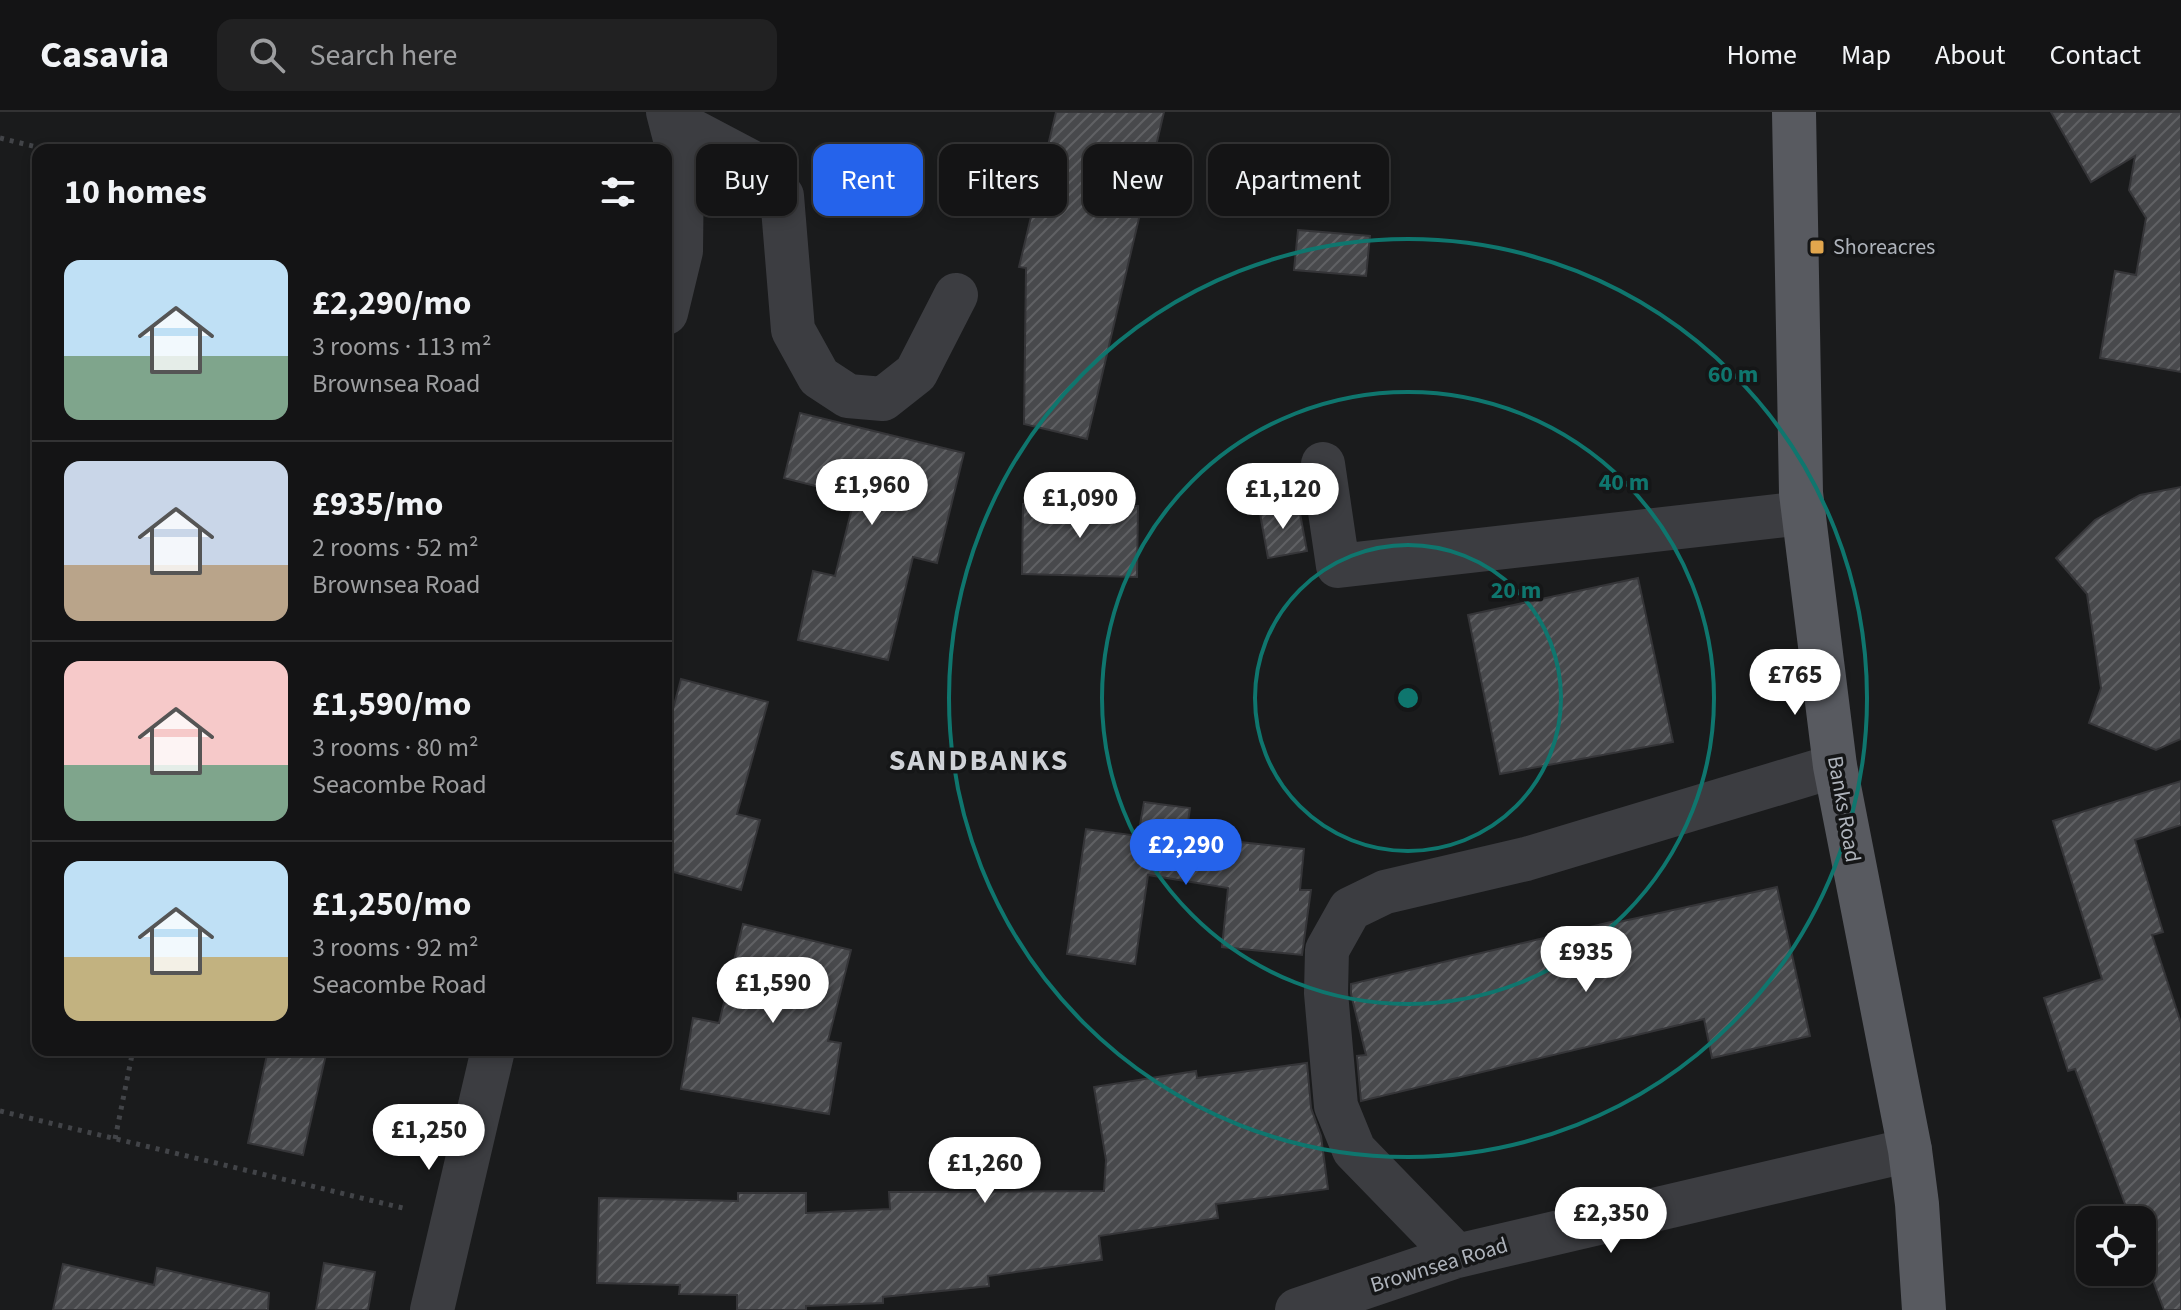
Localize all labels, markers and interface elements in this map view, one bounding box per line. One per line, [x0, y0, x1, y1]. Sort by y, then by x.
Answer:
search box [217, 19, 777, 91]
text: Casavia [40, 28, 169, 82]
icon: search [245, 33, 289, 77]
text: Search here [309, 34, 457, 77]
text: Home [1726, 35, 1797, 75]
text: Map [1841, 35, 1891, 75]
text: About [1935, 35, 2006, 75]
text: Contact [2050, 35, 2141, 75]
chip: Buy [696, 144, 797, 216]
chip: Rent [813, 144, 923, 216]
chip: Filters [939, 144, 1067, 216]
chip: New [1083, 144, 1192, 216]
chip: Apartment [1208, 144, 1389, 216]
text: 10 homes [64, 168, 207, 217]
icon: filters [596, 170, 640, 214]
place label: Shoreacres [1833, 231, 1935, 263]
marker: Shoreacres [1808, 238, 1826, 256]
text: £2,290/mo [312, 279, 472, 328]
icon: home [128, 292, 224, 388]
text: 3 rooms · 113 m² [312, 328, 491, 365]
text: 60 m [1708, 357, 1758, 392]
text: Brownsea Road [312, 365, 481, 402]
pin: £1,960 [807, 459, 937, 527]
pin: £1,120 [1218, 463, 1348, 531]
text: 40 m [1599, 465, 1649, 500]
text: £1,960 [834, 466, 910, 503]
text: £1,120 [1245, 470, 1321, 507]
pin: £1,090 [1015, 472, 1145, 540]
text: £1,090 [1042, 479, 1118, 516]
text: £935/mo [312, 480, 443, 529]
icon: home [128, 493, 224, 589]
text: 2 rooms · 52 m² [312, 529, 479, 566]
text: Brownsea Road [312, 566, 481, 603]
text: 20 m [1491, 573, 1541, 608]
pin: £765 [1748, 649, 1842, 717]
text: £765 [1768, 656, 1822, 693]
text: £1,590/mo [312, 680, 472, 729]
centre of rings [1394, 684, 1422, 712]
icon: home [128, 693, 224, 789]
text: 3 rooms · 80 m² [312, 729, 479, 766]
district label: SANDBANKS [889, 739, 1069, 782]
street label: Banks Road [1819, 753, 1869, 865]
text: Seacombe Road [312, 766, 487, 803]
pin: £2,290 [1121, 819, 1251, 887]
text: £2,290 [1148, 826, 1224, 863]
text: £1,250/mo [312, 880, 472, 929]
icon: home [128, 893, 224, 989]
pin: £935 [1539, 926, 1633, 994]
text: 3 rooms · 92 m² [312, 929, 479, 966]
text: £935 [1559, 933, 1613, 970]
pin: £1,590 [708, 957, 838, 1025]
text: £1,590 [735, 964, 811, 1001]
text: Seacombe Road [312, 966, 487, 1003]
pin: £1,250 [364, 1104, 494, 1172]
text: £1,250 [391, 1111, 467, 1148]
pin: £1,260 [920, 1137, 1050, 1205]
text: £1,260 [947, 1144, 1023, 1181]
pin: £2,350 [1546, 1187, 1676, 1255]
text: £2,350 [1573, 1194, 1649, 1231]
map controls [2076, 1206, 2156, 1286]
button: locate [2076, 1206, 2156, 1286]
street label: Brownsea Road [1366, 1229, 1512, 1301]

